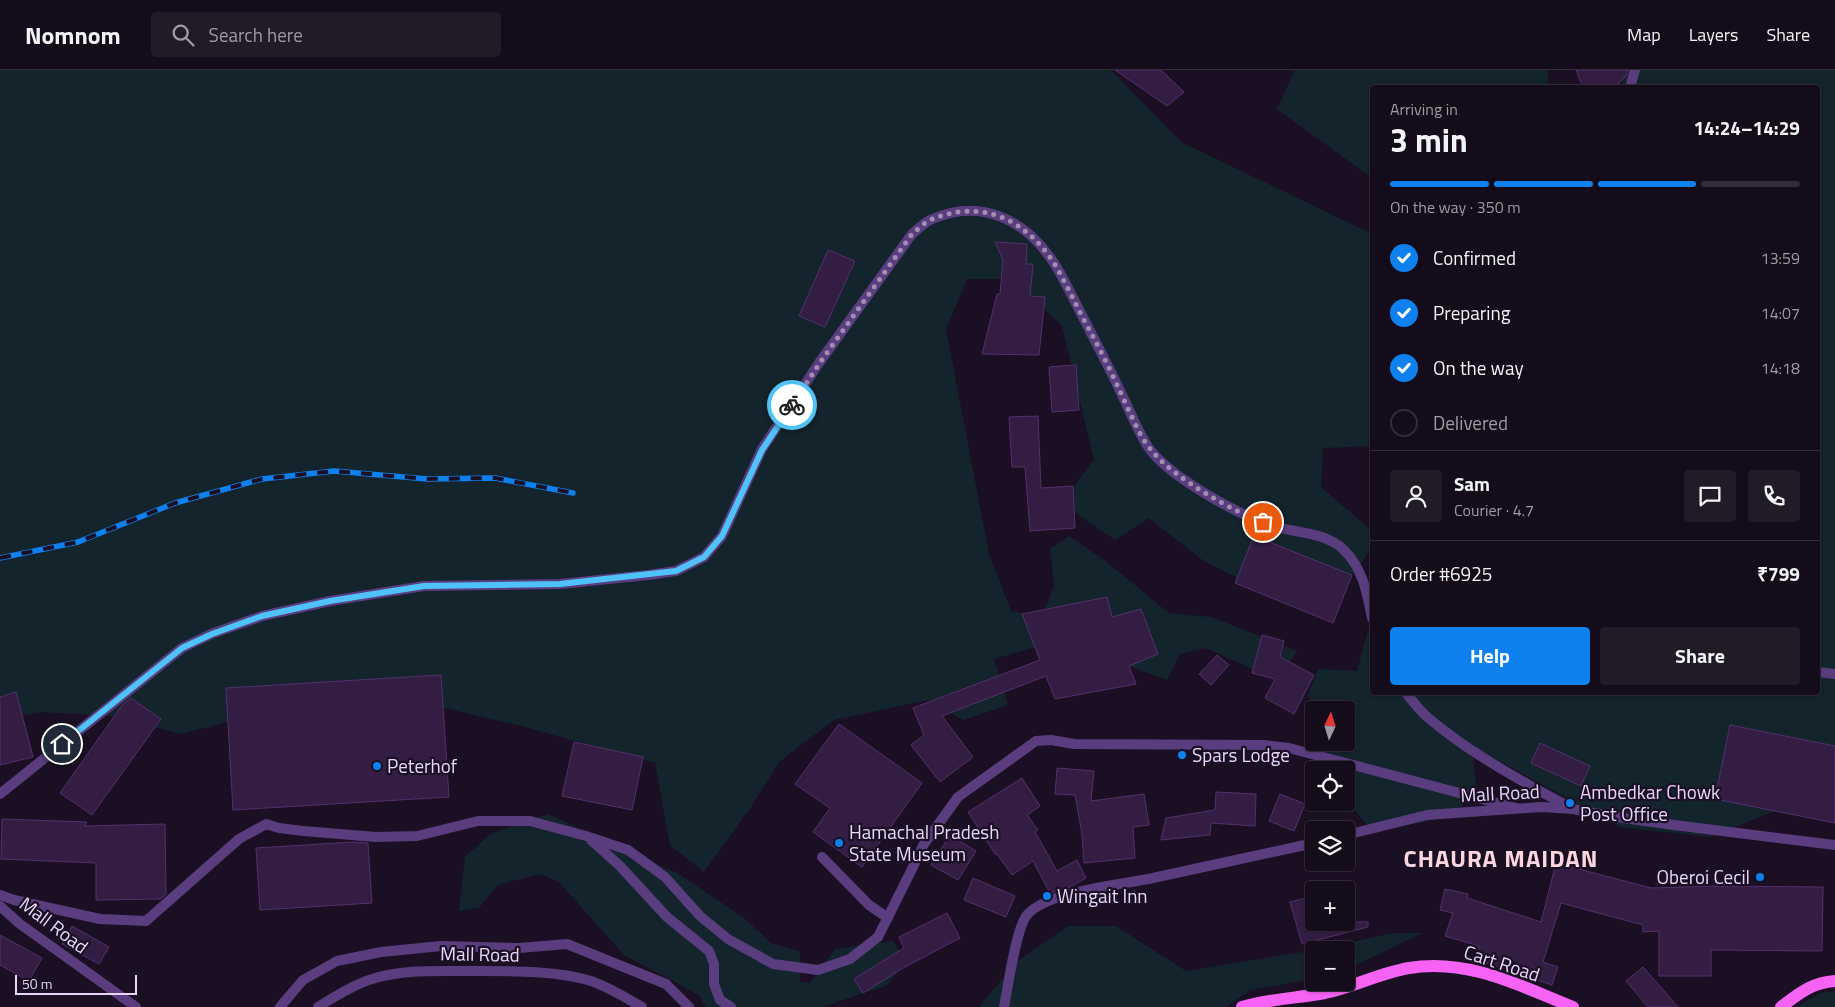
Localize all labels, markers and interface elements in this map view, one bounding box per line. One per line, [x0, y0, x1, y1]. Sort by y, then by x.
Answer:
search box [151, 12, 501, 57]
text: Nomnom [25, 17, 121, 53]
text: Search here [209, 20, 303, 49]
icon: search [169, 21, 197, 49]
text: Map [1627, 21, 1661, 48]
text: Layers [1689, 21, 1738, 48]
text: Share [1766, 21, 1810, 48]
text: Arriving in [1390, 97, 1458, 121]
text: 14:24–14:29 [1693, 113, 1800, 142]
text: 3 min [1390, 116, 1468, 164]
text: On the way · 350 m [1390, 195, 1521, 219]
text: Confirmed [1433, 243, 1516, 272]
icon: check [1390, 244, 1418, 272]
text: 13:59 [1761, 246, 1800, 270]
text: Preparing [1433, 298, 1510, 327]
icon: check [1390, 299, 1418, 327]
text: 14:07 [1761, 301, 1800, 325]
text: On the way [1433, 353, 1524, 382]
icon: check [1390, 354, 1418, 382]
text: 14:18 [1761, 356, 1800, 380]
courier [767, 380, 817, 430]
icon: bike [778, 391, 806, 419]
text: Delivered [1433, 408, 1508, 437]
text: Sam [1454, 469, 1490, 498]
button: person [1390, 470, 1442, 522]
button: chat [1684, 470, 1736, 522]
button: phone [1748, 470, 1800, 522]
text: Courier · 4.7 [1454, 498, 1534, 522]
pin [1242, 501, 1284, 543]
icon: bag [1249, 508, 1277, 536]
text: Order #6925 [1390, 559, 1492, 588]
text: ₹799 [1757, 559, 1800, 588]
button: Help [1390, 627, 1590, 685]
button: Share [1600, 627, 1800, 685]
north arrow [1305, 701, 1355, 751]
map controls [1305, 701, 1355, 991]
pin [41, 723, 83, 765]
icon: home [48, 730, 76, 758]
place label: Spars Lodge [1192, 740, 1290, 769]
marker: Spars Lodge [1176, 749, 1188, 761]
place label: Peterhof [387, 751, 458, 780]
marker: Peterhof [371, 760, 383, 772]
button: locate [1305, 761, 1355, 811]
street label: Mall Road [1459, 776, 1540, 809]
place label: Ambedkar Chowk Post Office [1580, 777, 1720, 828]
marker: Ambedkar Chowk Post Office [1564, 797, 1576, 809]
place label: Hamachal Pradesh State Museum [849, 817, 999, 868]
button: layers [1305, 821, 1355, 871]
marker: Hamachal Pradesh State Museum [833, 837, 845, 849]
district label: CHAURA MAIDAN [1404, 840, 1598, 876]
place label: Oberoi Cecil [1657, 862, 1750, 891]
marker: Oberoi Cecil [1754, 871, 1766, 883]
place label: Wingait Inn [1057, 881, 1148, 910]
button: + [1305, 881, 1355, 931]
street label: Mall Road [14, 889, 95, 960]
marker: Wingait Inn [1041, 890, 1053, 902]
street label: Cart Road [1460, 937, 1544, 988]
street label: Mall Road [440, 938, 520, 969]
button: − [1305, 941, 1355, 991]
scale bar [15, 972, 138, 995]
text: 50 m [22, 973, 52, 994]

